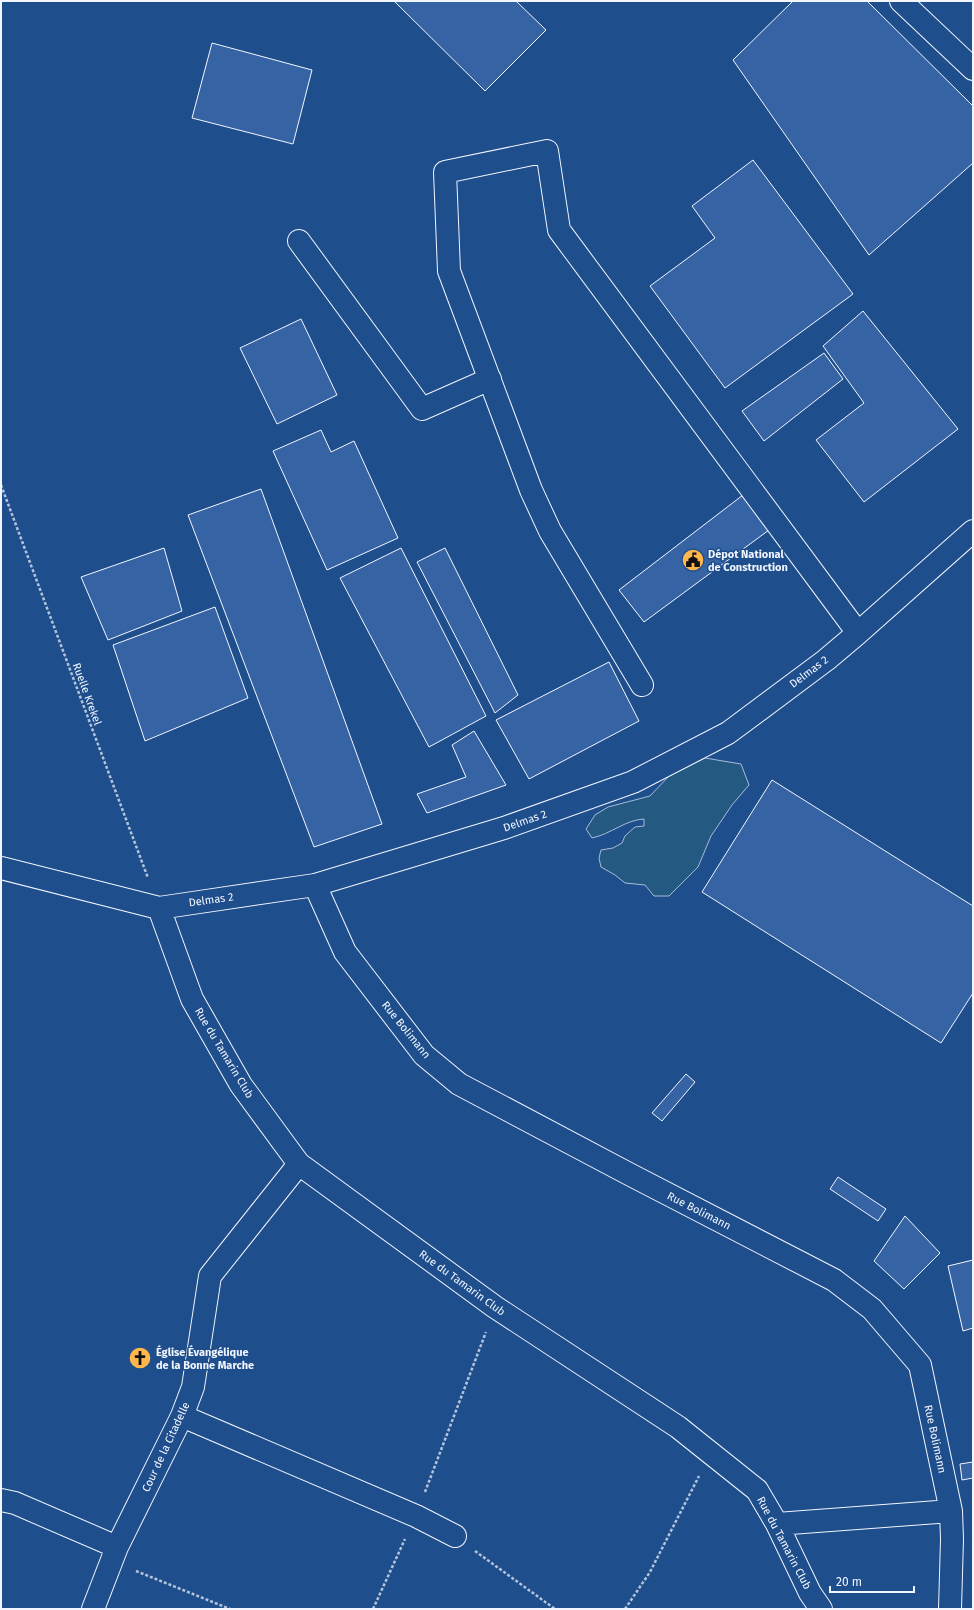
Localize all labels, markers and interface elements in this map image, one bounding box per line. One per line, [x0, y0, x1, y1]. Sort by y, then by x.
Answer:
public building icon: Dépot National de Construction [680, 547, 706, 573]
place label: Dépot National de Construction [708, 548, 788, 574]
street label: Delmas 2 [787, 653, 831, 691]
street label: Ruelle Krekel [70, 661, 104, 727]
street label: Delmas 2 [502, 808, 548, 834]
street label: Delmas 2 [188, 890, 234, 910]
street label: Rue Bolimann [379, 999, 433, 1061]
street label: Rue du Tamarin Club [192, 1005, 256, 1101]
street label: Rue Bolimann [665, 1189, 733, 1233]
street label: Rue du Tamarin Club [416, 1247, 508, 1319]
church icon: Église Évangélique de la Bonne Marche [127, 1345, 153, 1371]
place label: Église Évangélique de la Bonne Marche [156, 1345, 254, 1372]
street label: Cour de la Citadelle [139, 1400, 193, 1494]
street label: Rue Bolimann [921, 1404, 949, 1474]
street label: Rue du Tamarin Club [754, 1494, 814, 1592]
scale bar [830, 1568, 914, 1594]
text: 20 m [836, 1575, 862, 1589]

